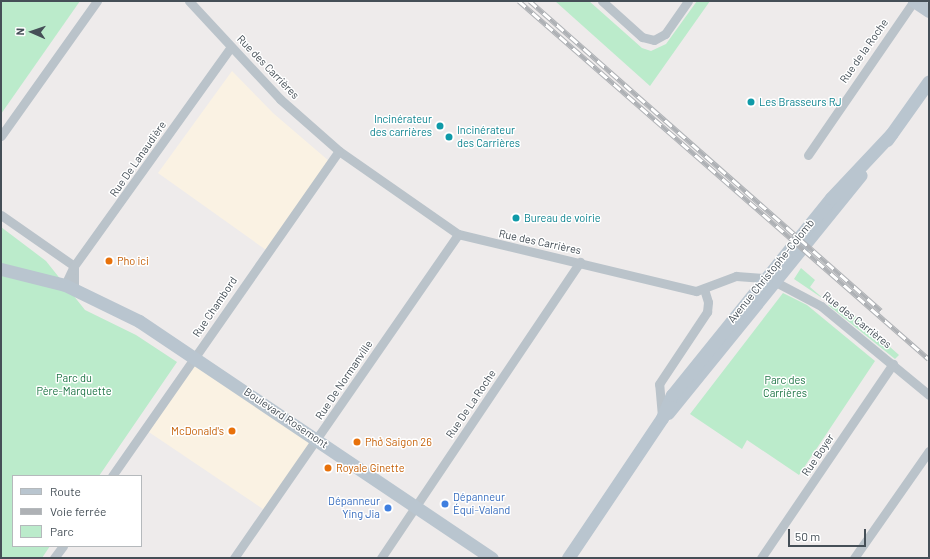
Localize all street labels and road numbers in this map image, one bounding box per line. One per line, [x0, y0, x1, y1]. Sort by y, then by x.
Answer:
street label: Rue de la Roche [837, 16, 891, 86]
street label: Rue des Carrières [234, 32, 302, 102]
street label: Rue De Lanaudière [107, 119, 169, 199]
street label: Avenue Christophe-Colomb [725, 216, 817, 326]
street label: Rue des Carrières [498, 227, 582, 257]
street label: Rue Chambord [190, 274, 240, 340]
street label: Rue des Carrières [820, 289, 894, 351]
street label: Rue De Normanville [313, 338, 375, 422]
street label: Rue De La Roche [443, 367, 499, 441]
street label: Boulevard Rosemont [241, 385, 331, 451]
street label: Rue Boyer [799, 431, 837, 479]

